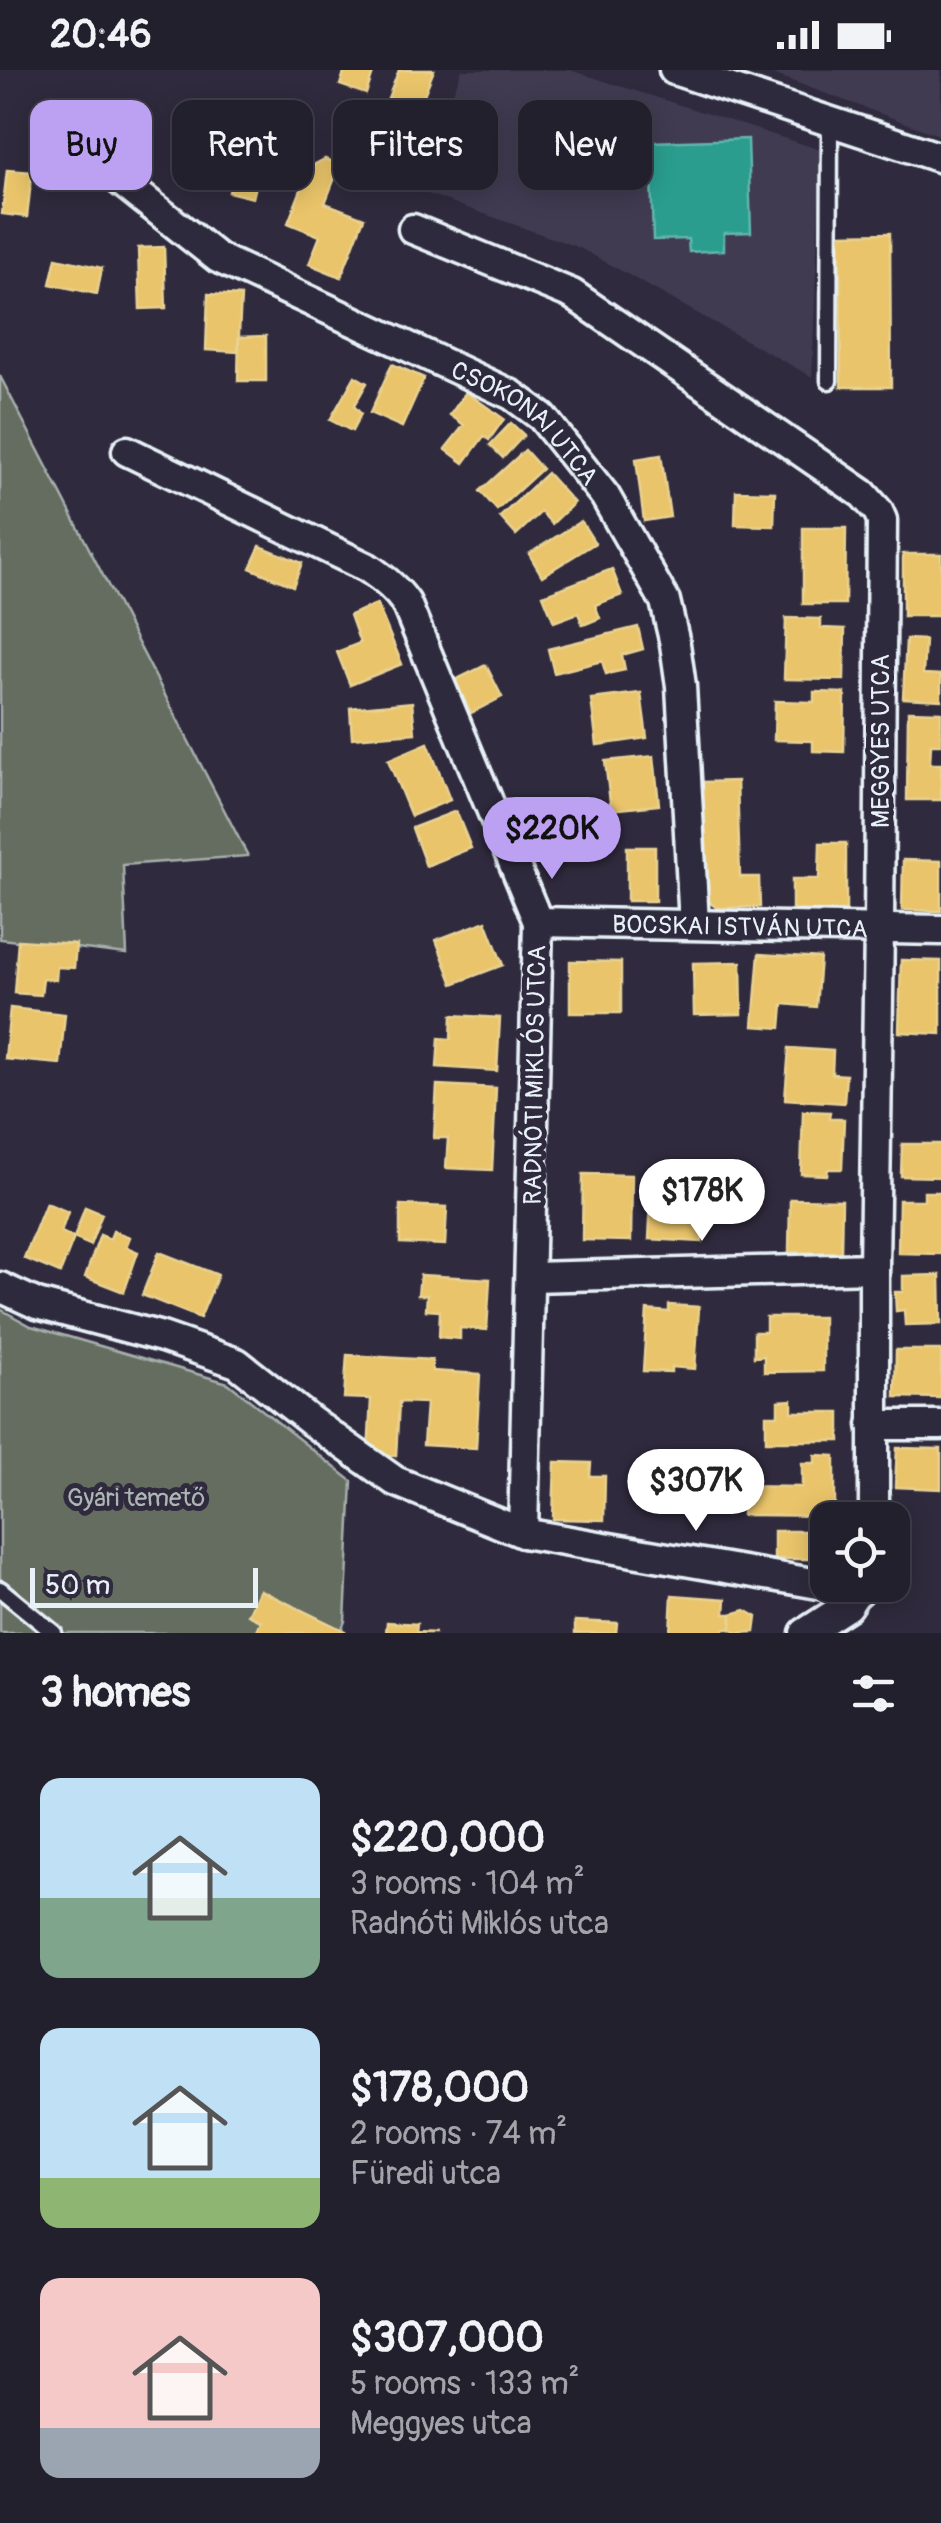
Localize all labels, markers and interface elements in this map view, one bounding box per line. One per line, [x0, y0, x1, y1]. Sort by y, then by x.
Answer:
text: 20:46 [50, 11, 152, 59]
chip: Buy [30, 100, 152, 190]
chip: Rent [172, 100, 313, 190]
chip: Filters [333, 100, 498, 190]
chip: New [518, 100, 652, 190]
street label: CSOKONAI UTCA [446, 355, 604, 492]
street label: MEGGYES UTCA [866, 654, 897, 828]
pin: $220K [482, 797, 622, 882]
text: $220K [505, 809, 599, 849]
street label: BOCSKAI ISTVÁN UTCA [612, 909, 868, 946]
street label: RADNÓTI MIKLÓS UTCA [516, 945, 553, 1205]
pin: $178K [632, 1159, 772, 1244]
text: $178K [661, 1171, 743, 1211]
pin: $307K [626, 1449, 766, 1534]
text: $307K [649, 1461, 743, 1501]
park label: Gyári temető [67, 1483, 205, 1514]
map controls [810, 1502, 910, 1602]
button: locate [810, 1502, 910, 1602]
scale bar [30, 1563, 258, 1608]
text: 50 m [45, 1568, 110, 1603]
icon: filters [846, 1666, 901, 1721]
text: 3 homes [40, 1667, 190, 1719]
text: $220,000 [350, 1812, 545, 1864]
icon: home [120, 1818, 240, 1938]
text: 3 rooms · 104 m² [350, 1864, 585, 1904]
text: Radnóti Miklós utca [350, 1904, 609, 1944]
text: $178,000 [350, 2062, 529, 2114]
icon: home [120, 2068, 240, 2188]
text: 2 rooms · 74 m² [350, 2114, 567, 2154]
text: Füredi utca [350, 2154, 501, 2194]
text: $307,000 [350, 2312, 544, 2364]
icon: home [120, 2318, 240, 2438]
text: 5 rooms · 133 m² [350, 2364, 580, 2404]
text: Meggyes utca [350, 2404, 532, 2444]

